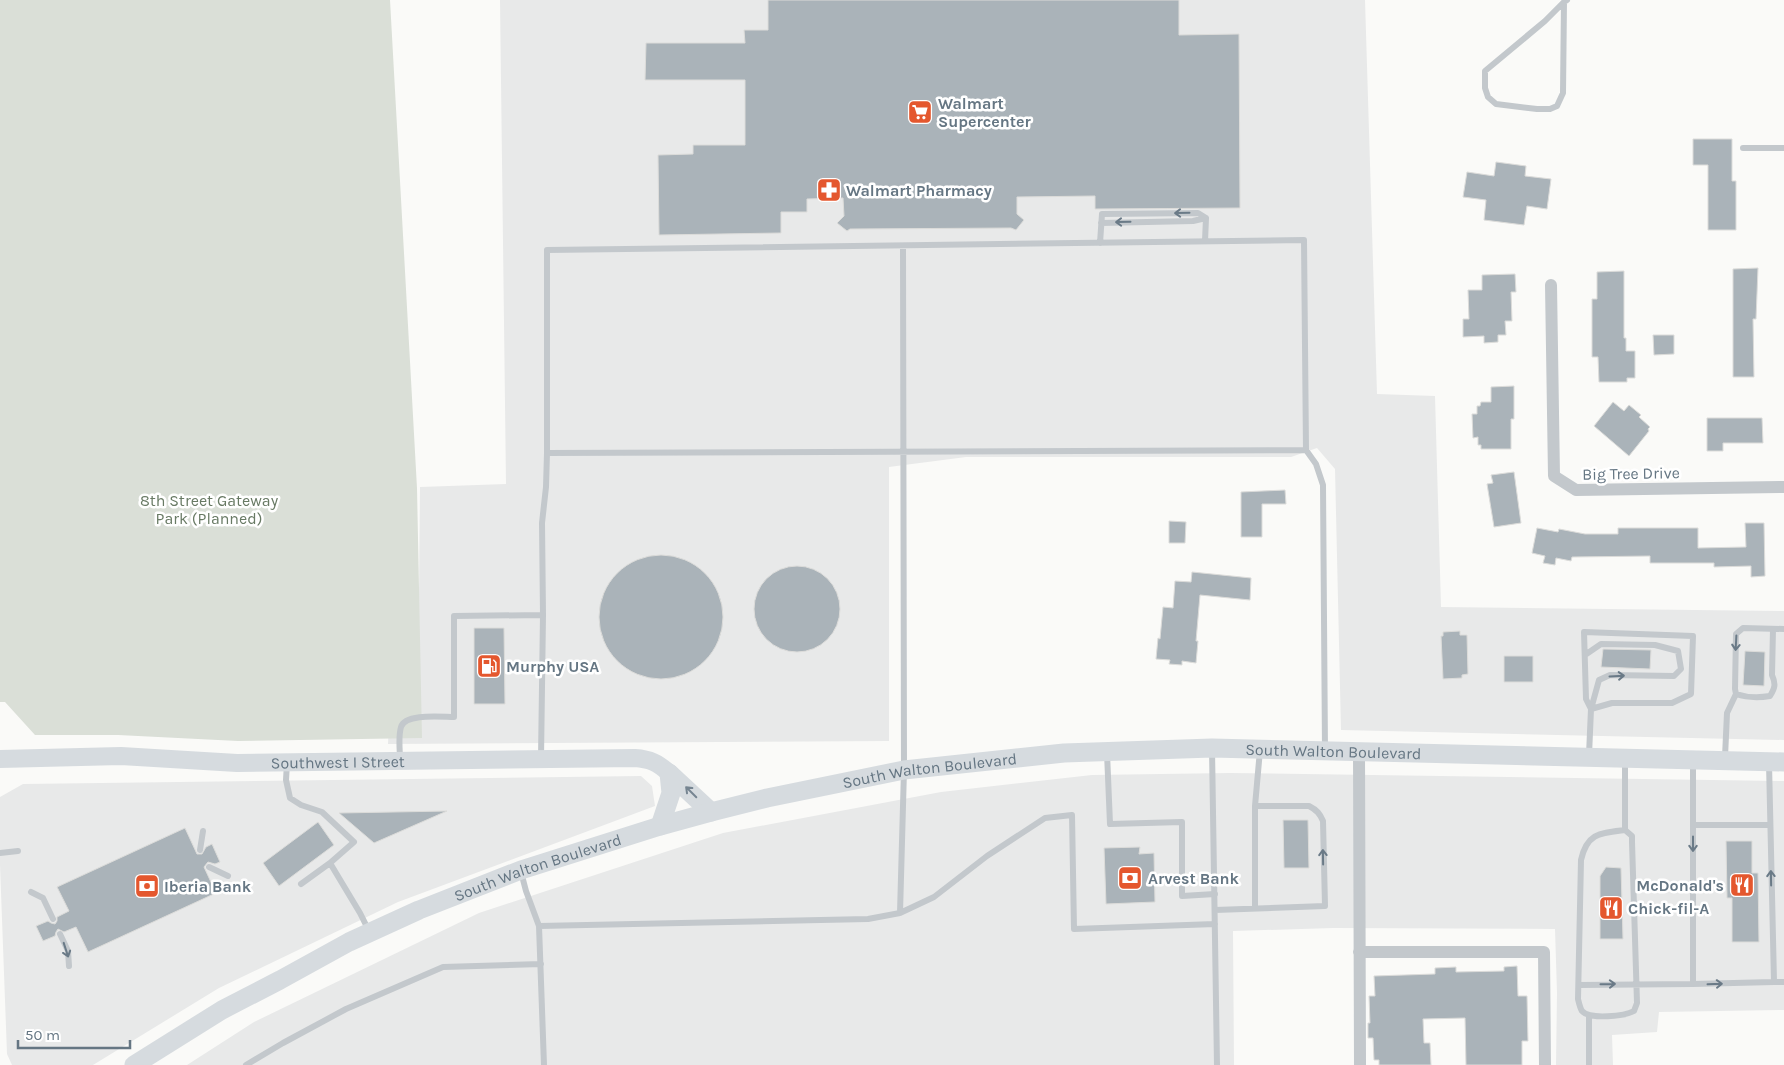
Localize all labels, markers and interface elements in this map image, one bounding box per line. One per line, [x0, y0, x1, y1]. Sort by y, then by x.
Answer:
place label: Walmart Supercenter [938, 94, 1031, 131]
supermarket icon: Walmart Supercenter [907, 99, 933, 125]
pharmacy icon: Walmart Pharmacy [816, 177, 842, 203]
place label: Walmart Pharmacy [846, 181, 992, 200]
one-way arrow [1175, 208, 1191, 218]
one-way arrow [1115, 217, 1132, 227]
street label: Big Tree Drive [1582, 463, 1680, 484]
park label: 8th Street Gateway Park (Planned) [140, 491, 279, 528]
one-way arrow [1731, 635, 1740, 651]
fuel station icon: Murphy USA [476, 653, 502, 679]
place label: Murphy USA [506, 657, 599, 676]
one-way arrow [1608, 671, 1624, 680]
street label: South Walton Boulevard [1245, 740, 1422, 763]
street label: South Walton Boulevard [841, 749, 1018, 792]
street label: Southwest I Street [271, 752, 405, 773]
one-way arrow [685, 786, 697, 798]
street label: South Walton Boulevard [451, 830, 624, 905]
one-way arrow [1688, 836, 1698, 852]
one-way arrow [1319, 849, 1328, 865]
bank icon: Arvest Bank [1117, 865, 1143, 891]
place label: Arvest Bank [1148, 869, 1240, 888]
one-way arrow [1767, 870, 1776, 886]
restaurant icon: McDonald's [1729, 872, 1755, 898]
bank icon: Iberia Bank [134, 873, 160, 899]
place label: McDonald's [1636, 876, 1724, 895]
place label: Iberia Bank [164, 877, 252, 896]
restaurant icon: Chick-fil-A [1598, 895, 1624, 921]
place label: Chick-fil-A [1628, 899, 1709, 918]
one-way arrow [61, 942, 71, 958]
one-way arrow [1599, 979, 1615, 989]
one-way arrow [1707, 979, 1723, 988]
scale bar [18, 1018, 130, 1050]
text: 50 m [25, 1026, 60, 1044]

